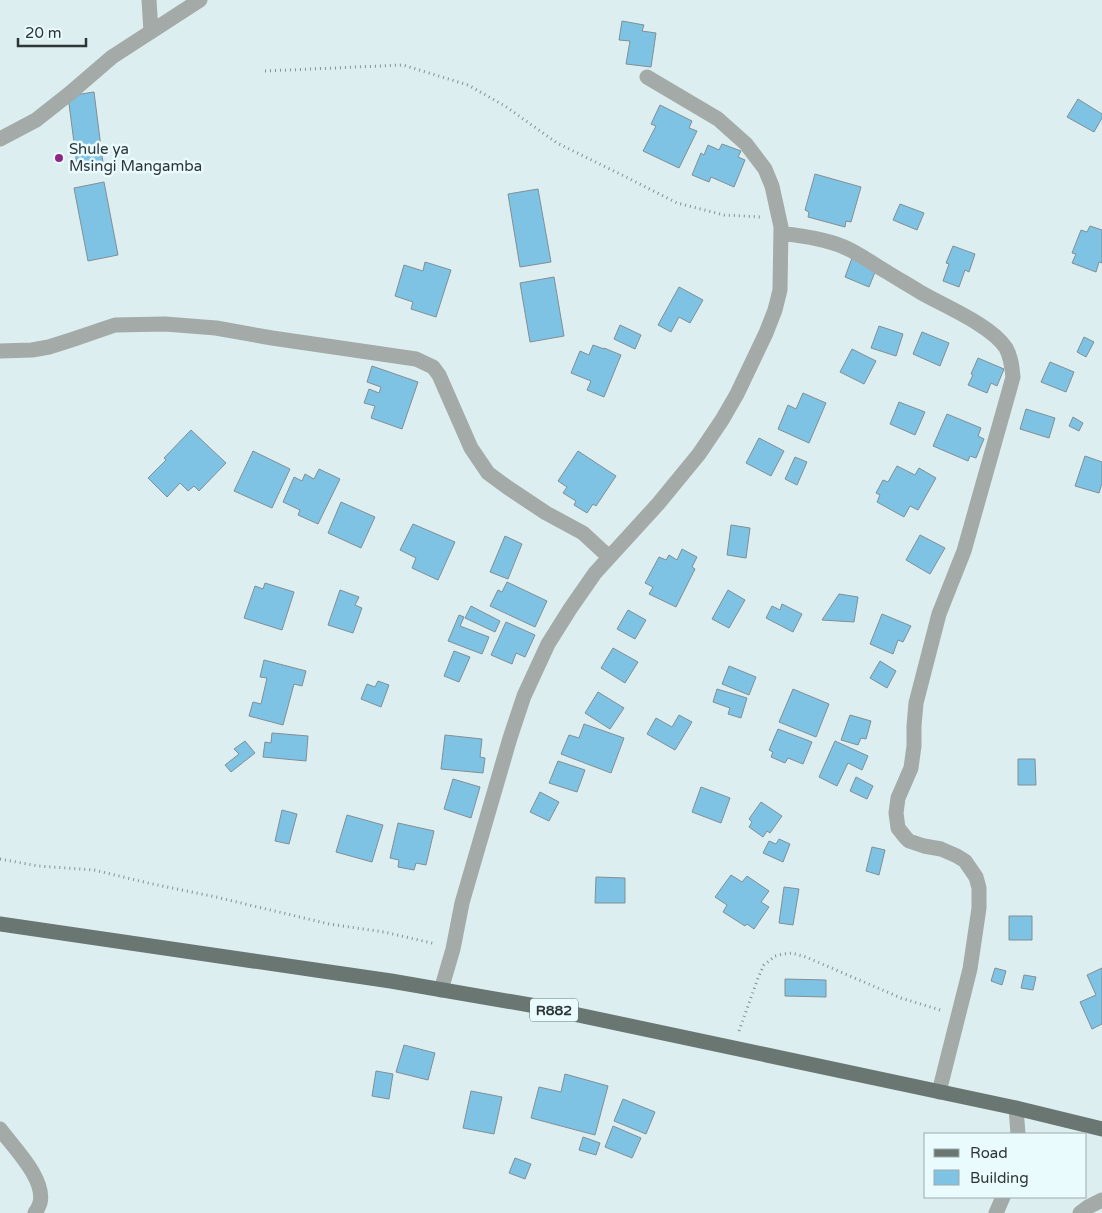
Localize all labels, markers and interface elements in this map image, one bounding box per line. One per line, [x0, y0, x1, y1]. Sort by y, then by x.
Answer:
scale bar [18, 15, 85, 47]
text: 20 m [25, 24, 62, 42]
place label: Shule ya Msingi Mangamba [69, 140, 202, 175]
marker: Shule ya Msingi Mangamba [53, 152, 65, 164]
road number: R882 [530, 998, 578, 1022]
legend [924, 1133, 1087, 1198]
text: Road [970, 1144, 1008, 1162]
text: Building [970, 1169, 1029, 1187]

